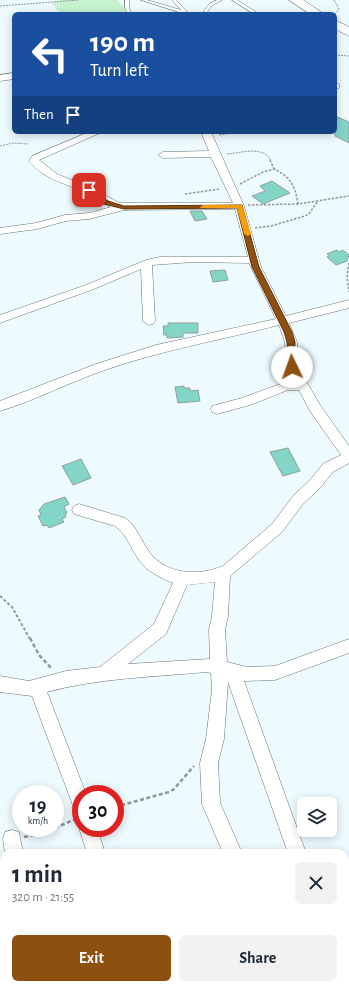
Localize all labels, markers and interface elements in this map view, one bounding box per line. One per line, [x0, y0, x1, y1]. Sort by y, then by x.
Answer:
icon: left [24, 28, 76, 80]
text: 190 m [90, 29, 155, 57]
text: Turn left [90, 62, 149, 80]
icon: arrive [62, 104, 84, 126]
text: Then [24, 107, 54, 122]
pin [72, 173, 106, 207]
icon: arrive [78, 179, 100, 201]
position arrow [271, 346, 313, 388]
speed limit sign: 30 [72, 785, 124, 837]
text: 19 [30, 796, 46, 816]
map controls [297, 797, 337, 837]
button: layers [297, 797, 337, 837]
text: km/h [28, 816, 48, 826]
button: close [295, 862, 337, 904]
text: 1 min [12, 863, 63, 887]
text: 320 m · 21:55 [12, 891, 74, 904]
button: Exit [12, 935, 171, 981]
button: Share [179, 935, 337, 981]

